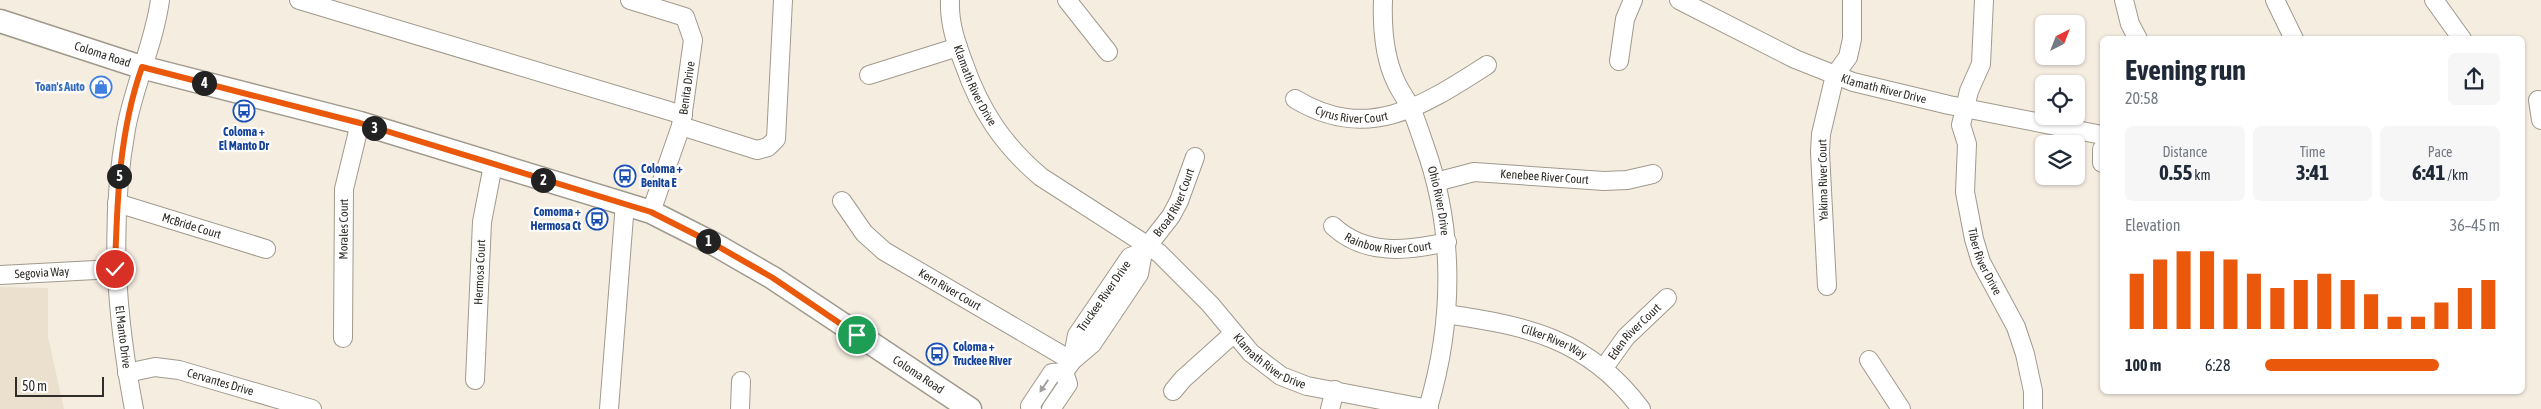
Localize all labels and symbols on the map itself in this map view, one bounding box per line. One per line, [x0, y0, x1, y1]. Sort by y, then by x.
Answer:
north arrow [2035, 15, 2085, 65]
street label: Coloma Road [73, 39, 133, 70]
street label: Klamath River Drive [951, 43, 999, 129]
street label: Benita Drive [676, 60, 698, 116]
pin: 4 [192, 70, 216, 96]
street label: Klamath River Drive [1839, 71, 1928, 106]
shop icon: Toan's Auto [89, 75, 113, 99]
place label: Toan's Auto [35, 80, 85, 94]
bus stop icon: Coloma + El Manto Dr [232, 99, 256, 123]
street label: Cyrus River Court [1313, 103, 1390, 126]
pin: 3 [362, 116, 386, 140]
place label: Coloma + El Manto Dr [219, 125, 270, 153]
street label: Yakima River Court [1815, 139, 1831, 221]
place label: Coloma + Benita E [641, 162, 683, 190]
pin: 5 [106, 164, 132, 188]
bus stop icon: Coloma + Benita E [613, 164, 637, 188]
street label: Ohio River Drive [1425, 165, 1452, 236]
street label: Broad River Court [1150, 166, 1197, 240]
street label: Kenebee River Court [1500, 167, 1590, 187]
pin: 2 [530, 168, 556, 192]
street label: Morales Court [337, 198, 351, 259]
place label: Comoma + Hermosa Ct [530, 205, 582, 233]
bus stop icon: Comoma + Hermosa Ct [585, 207, 609, 231]
street label: McBride Court [160, 210, 223, 242]
street label: Tiber River Drive [1965, 227, 2004, 297]
pin: 1 [696, 228, 720, 254]
street label: Rainbow River Court [1342, 230, 1433, 256]
street label: Hermosa Court [471, 239, 488, 305]
pin [94, 248, 136, 290]
street label: Truckee River Drive [1074, 258, 1134, 334]
street label: Segovia Way [14, 264, 70, 281]
street label: Kern River Court [916, 266, 984, 314]
street label: Eden River Court [1605, 300, 1664, 362]
street label: El Manto Drive [112, 305, 134, 369]
pin [836, 314, 878, 356]
street label: Cilker River Way [1520, 322, 1589, 362]
street label: Klamath River Drive [1230, 330, 1308, 392]
place label: Coloma + Truckee River [953, 340, 1012, 368]
bus stop icon: Coloma + Truckee River [925, 342, 949, 366]
street label: Coloma Road [890, 353, 947, 397]
street label: Cervantes Drive [186, 366, 255, 399]
scale bar [15, 374, 104, 397]
one-way arrow [1039, 379, 1049, 393]

